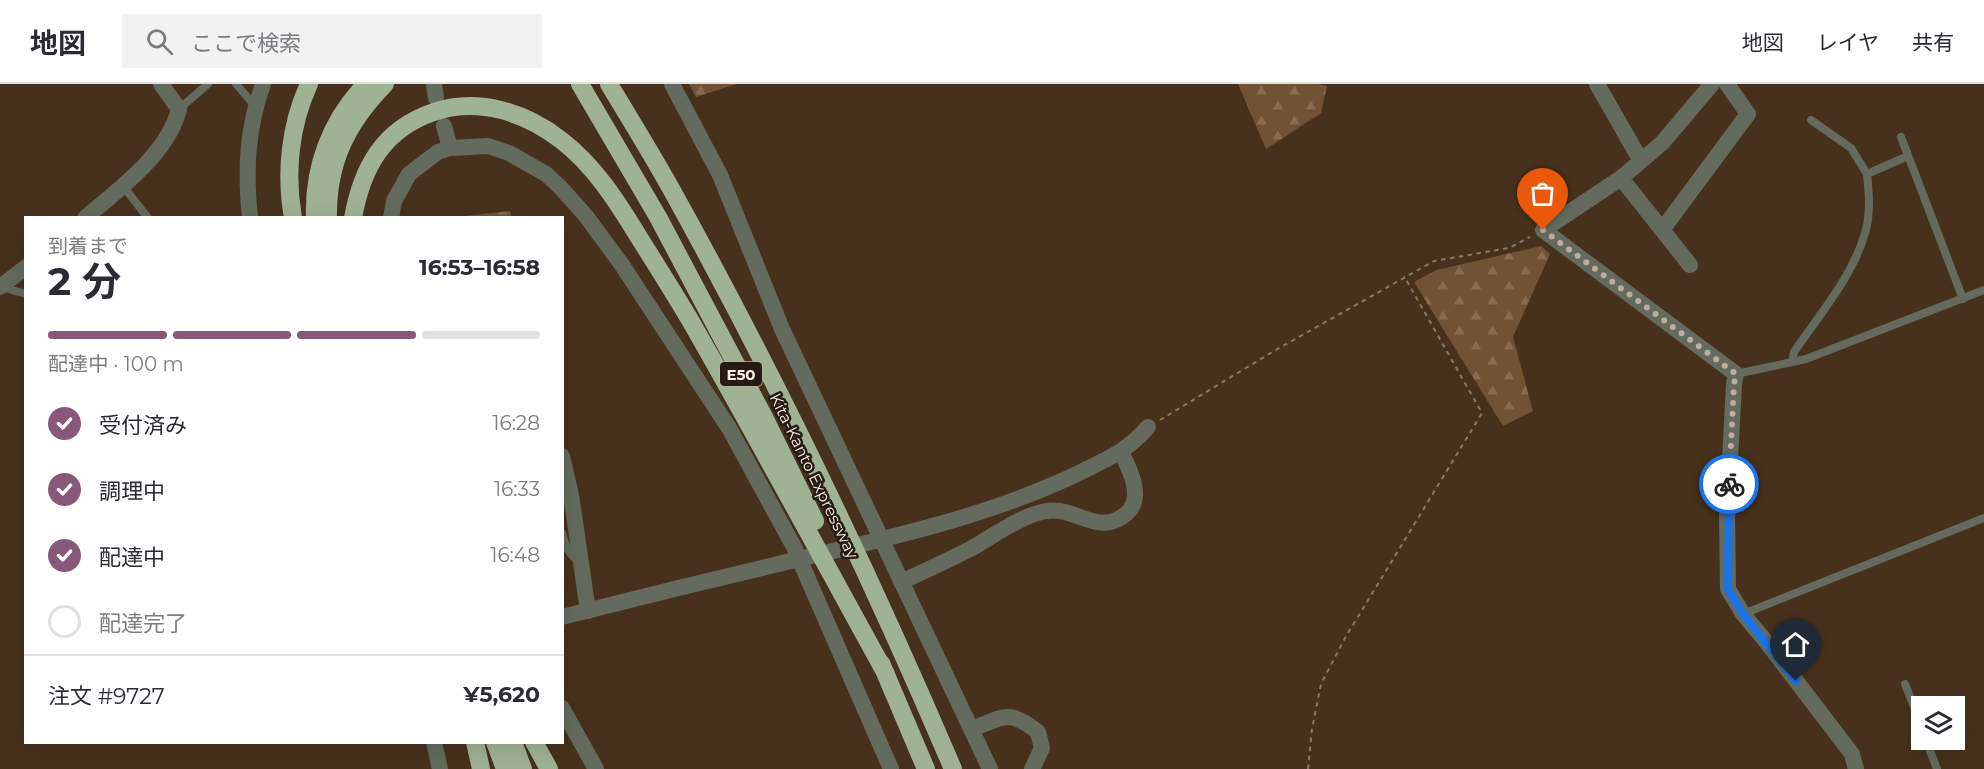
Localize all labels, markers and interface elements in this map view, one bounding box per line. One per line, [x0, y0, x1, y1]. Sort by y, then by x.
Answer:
search box [122, 14, 542, 68]
icon: search [143, 25, 176, 58]
text: 地図 [30, 26, 86, 60]
text: ここで検索 [191, 30, 301, 57]
text: 地図 [1742, 30, 1784, 55]
text: レイヤ [1817, 30, 1879, 55]
text: 共有 [1912, 30, 1954, 55]
pin [1517, 168, 1568, 230]
icon: bag [1526, 177, 1559, 210]
text: 到着まで [48, 234, 128, 258]
text: 16:53–16:58 [419, 254, 540, 281]
text: 2 分 [48, 257, 121, 305]
text: 配達中 · 100 m [48, 352, 184, 376]
road number: E50 [720, 362, 762, 386]
street label: Kita-Kanto Expressway [766, 390, 863, 562]
icon: check [48, 407, 81, 440]
text: 16:28 [492, 411, 540, 435]
text: 受付済み [99, 412, 187, 439]
courier [1699, 454, 1759, 514]
icon: bike [1713, 468, 1746, 501]
icon: check [48, 473, 81, 506]
text: 16:33 [494, 477, 540, 501]
text: 調理中 [99, 478, 165, 505]
icon: check [48, 539, 81, 572]
text: 16:48 [490, 543, 540, 567]
text: 配達中 [99, 544, 165, 571]
text: 配達完了 [99, 610, 187, 637]
pin [1770, 619, 1821, 681]
icon: home [1779, 628, 1812, 661]
text: ¥5,620 [463, 681, 540, 708]
text: 注文 #9727 [48, 683, 165, 710]
map controls [1911, 696, 1965, 750]
button: layers [1911, 696, 1965, 750]

